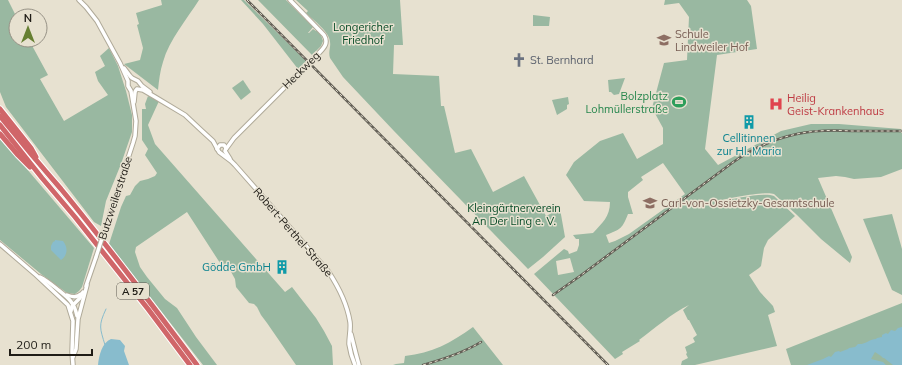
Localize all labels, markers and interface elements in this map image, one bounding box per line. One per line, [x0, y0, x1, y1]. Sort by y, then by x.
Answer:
north arrow [8, 8, 48, 48]
text: N [24, 11, 32, 25]
park label: Longericher Friedhof [333, 20, 393, 47]
place label: Schule Lindweiler Hof [675, 27, 749, 54]
school or university icon: Schule Lindweiler Hof [656, 32, 672, 48]
street label: Heckweg [279, 48, 323, 92]
church icon: St. Bernhard [511, 52, 527, 68]
place label: St. Bernhard [530, 53, 594, 67]
place label: Bolzplatz Lohmüllerstraße [585, 89, 668, 116]
place label: Heilig Geist-Krankenhaus [787, 91, 884, 118]
sports icon: Bolzplatz Lohmüllerstraße [671, 94, 687, 110]
hospital icon: Heilig Geist-Krankenhaus [768, 96, 784, 112]
building icon: Cellitinnen zur Hl. Maria [741, 114, 757, 130]
place label: Cellitinnen zur Hl. Maria [717, 131, 781, 158]
street label: Butzweilerstraße [95, 155, 135, 241]
street label: Robert-Perthel-Straße [250, 184, 336, 280]
school or university icon: Carl-von-Ossietzky-Gesamtschule [642, 195, 658, 211]
place label: Carl-von-Ossietzky-Gesamtschule [661, 196, 835, 210]
park label: Kleingärtnerverein An Der Ling e. V. [467, 201, 561, 228]
building icon: Gödde GmbH [274, 259, 290, 275]
place label: Gödde GmbH [202, 260, 271, 274]
road number: A 57 [117, 283, 149, 299]
scale bar [10, 331, 92, 357]
text: 200 m [16, 337, 51, 352]

